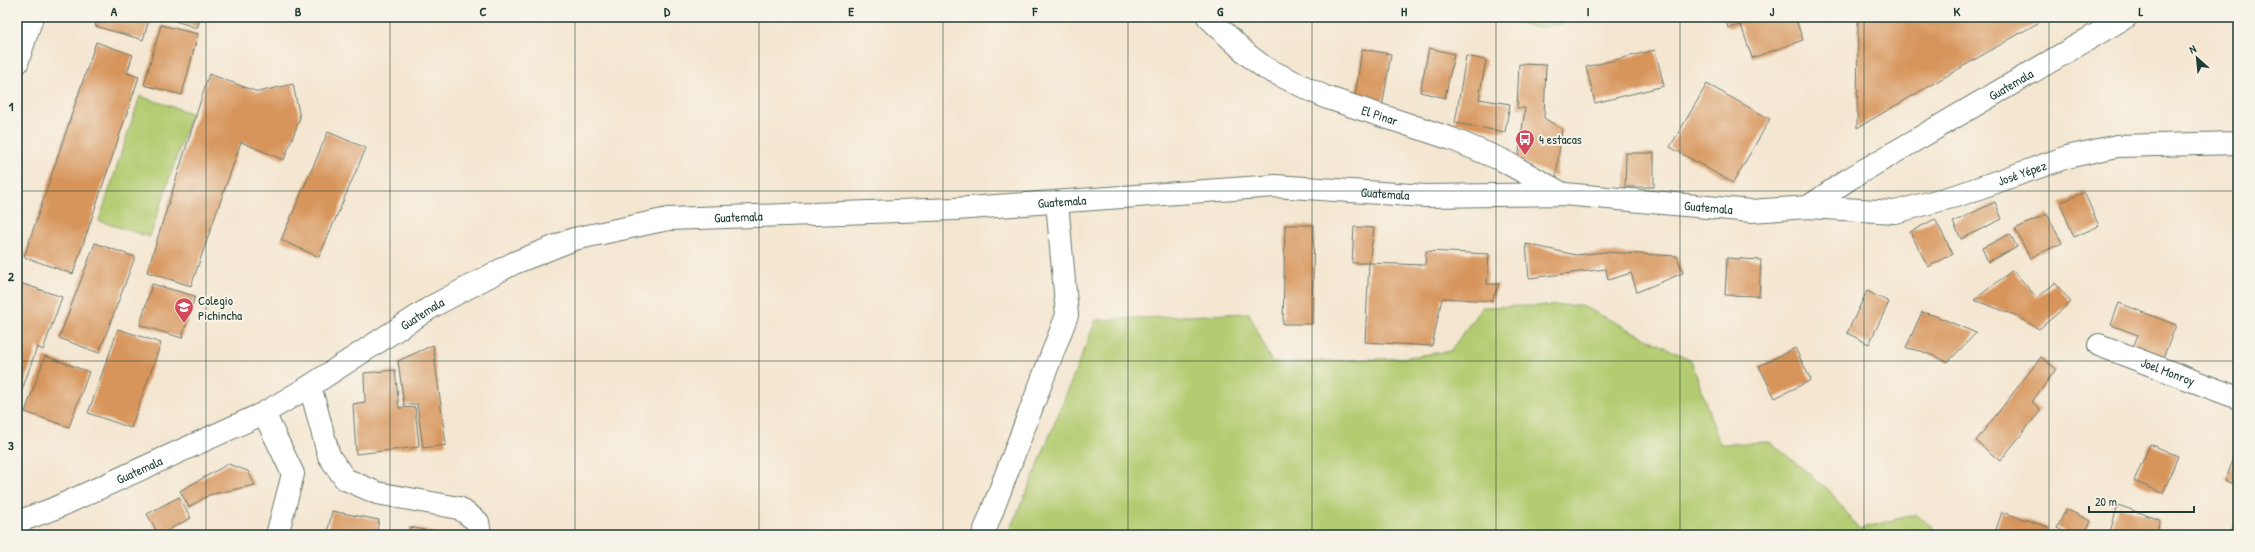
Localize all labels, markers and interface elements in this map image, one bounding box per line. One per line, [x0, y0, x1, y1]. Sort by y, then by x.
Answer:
text: A [111, 2, 118, 20]
text: B [295, 2, 302, 20]
text: C [479, 2, 487, 20]
text: D [664, 2, 671, 20]
text: E [848, 2, 854, 20]
text: F [1032, 2, 1039, 20]
text: G [1217, 2, 1224, 20]
text: H [1401, 2, 1407, 20]
text: I [1586, 2, 1590, 20]
text: J [1770, 2, 1775, 20]
text: K [1954, 2, 1961, 20]
text: L [2139, 2, 2144, 20]
north arrow [2177, 38, 2217, 78]
text: N [2187, 41, 2198, 57]
street label: Guatemala [1985, 64, 2036, 104]
text: 1 [9, 97, 14, 115]
street label: El Pinar [1359, 101, 1400, 130]
bus stop icon: 4 estacas [1514, 128, 1536, 156]
place label: 4 estacas [1539, 130, 1582, 148]
street label: José Yépez [1995, 156, 2049, 190]
street label: Guatemala [1360, 183, 1410, 204]
street label: Guatemala [1037, 191, 1087, 212]
street label: Guatemala [1683, 196, 1734, 218]
street label: Guatemala [714, 207, 763, 226]
text: 2 [8, 267, 15, 285]
place label: Colegio Pichincha [198, 291, 242, 324]
street label: Guatemala [397, 293, 447, 334]
school or university icon: Colegio Pichincha [173, 296, 195, 324]
street label: Joel Monroy [2139, 353, 2198, 390]
text: 3 [8, 436, 14, 454]
street label: Guatemala [113, 451, 165, 488]
scale bar [2089, 488, 2194, 514]
text: 20 m [2095, 493, 2117, 510]

